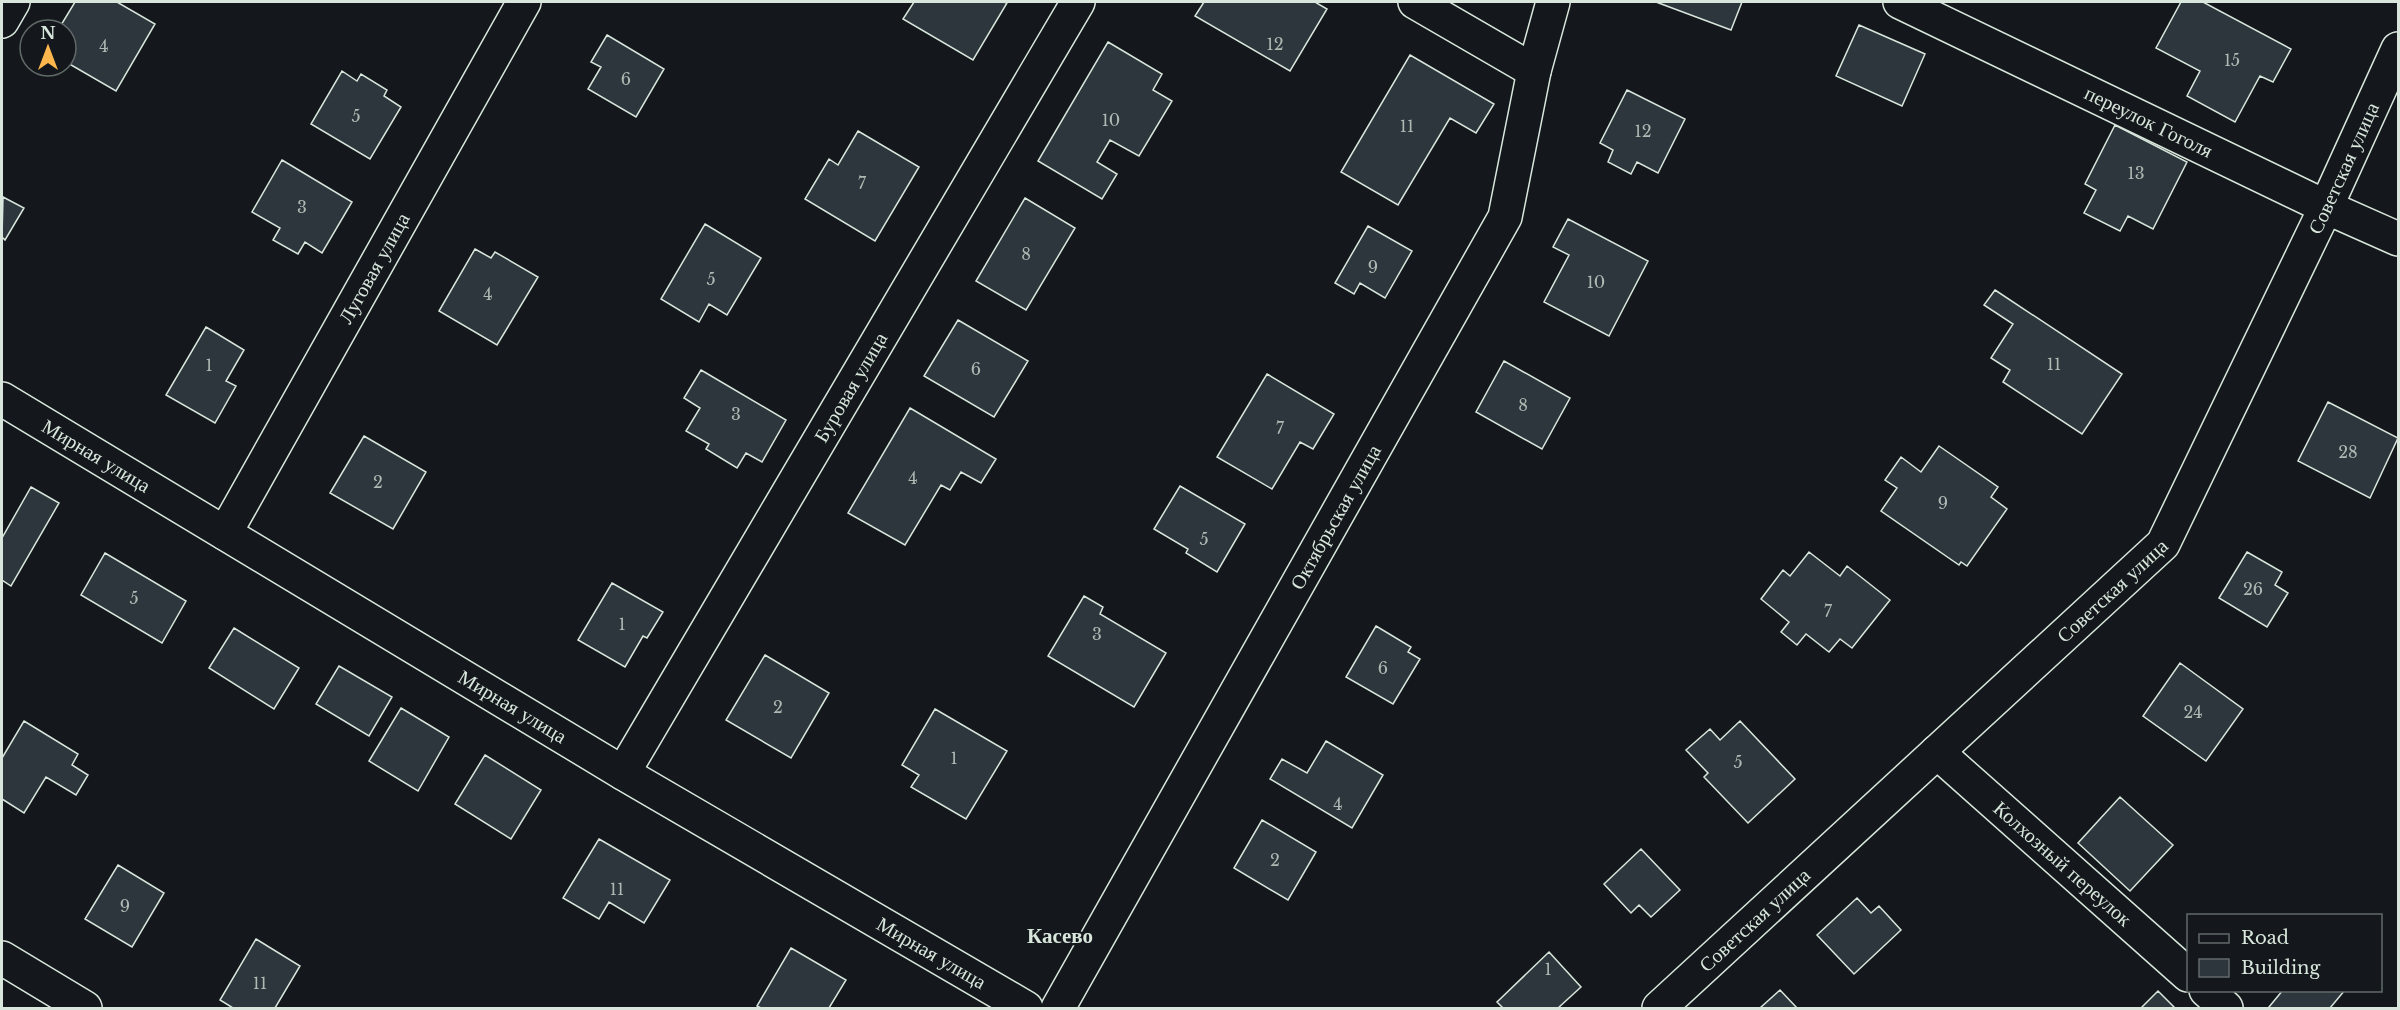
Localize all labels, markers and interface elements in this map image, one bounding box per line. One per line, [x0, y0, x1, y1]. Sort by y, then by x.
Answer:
north arrow [18, 18, 78, 78]
text: N [40, 23, 56, 43]
house number: 12 [1267, 34, 1284, 54]
house number: 4 [99, 36, 109, 56]
house number: 15 [2224, 50, 2240, 70]
house number: 6 [621, 69, 631, 89]
street label: переулок Гоголя [2081, 81, 2217, 163]
street label: Советская улица [2303, 99, 2384, 238]
house number: 5 [351, 106, 361, 126]
house number: 10 [1102, 110, 1120, 130]
house number: 11 [1400, 116, 1414, 136]
house number: 12 [1635, 121, 1652, 141]
house number: 13 [2128, 163, 2145, 183]
house number: 7 [858, 173, 867, 193]
house number: 3 [297, 197, 307, 217]
street label: Луговая улица [333, 208, 415, 328]
house number: 8 [1021, 244, 1031, 264]
house number: 9 [1368, 257, 1378, 277]
house number: 5 [706, 269, 716, 289]
house number: 10 [1587, 272, 1605, 292]
house number: 4 [483, 284, 493, 304]
street label: Буровая улица [809, 328, 892, 446]
house number: 11 [2047, 354, 2061, 374]
house number: 1 [205, 355, 213, 375]
house number: 6 [971, 359, 981, 379]
house number: 8 [1518, 395, 1528, 415]
house number: 3 [731, 404, 741, 424]
street label: Мирная улица [38, 414, 155, 498]
house number: 7 [1276, 418, 1285, 438]
street label: Октябрьская улица [1285, 440, 1386, 594]
house number: 28 [2338, 442, 2358, 462]
house number: 4 [908, 468, 918, 488]
house number: 2 [373, 472, 383, 492]
house number: 9 [1938, 493, 1948, 513]
house number: 5 [1199, 529, 1209, 549]
street label: Советская улица [2052, 534, 2173, 648]
house number: 26 [2243, 579, 2263, 599]
house number: 5 [129, 588, 139, 608]
house number: 7 [1824, 601, 1833, 621]
house number: 1 [618, 614, 626, 634]
house number: 3 [1092, 624, 1102, 644]
house number: 6 [1378, 658, 1388, 678]
street label: Мирная улица [454, 665, 571, 748]
house number: 2 [773, 697, 783, 717]
house number: 24 [2183, 702, 2203, 722]
house number: 1 [950, 748, 958, 768]
house number: 5 [1733, 752, 1743, 772]
house number: 4 [1333, 794, 1343, 814]
street label: Колхозный переулок [1989, 796, 2137, 931]
house number: 2 [1270, 850, 1280, 870]
street label: Советская улица [1694, 863, 1815, 977]
house number: 11 [610, 879, 624, 899]
house number: 9 [120, 896, 130, 916]
street label: Мирная улица [873, 912, 990, 994]
legend [2187, 914, 2382, 992]
district label: Касево [1027, 923, 1093, 949]
text: Road [2241, 927, 2289, 949]
text: Building [2241, 957, 2320, 979]
house number: 1 [1544, 959, 1552, 979]
house number: 11 [253, 973, 267, 993]

